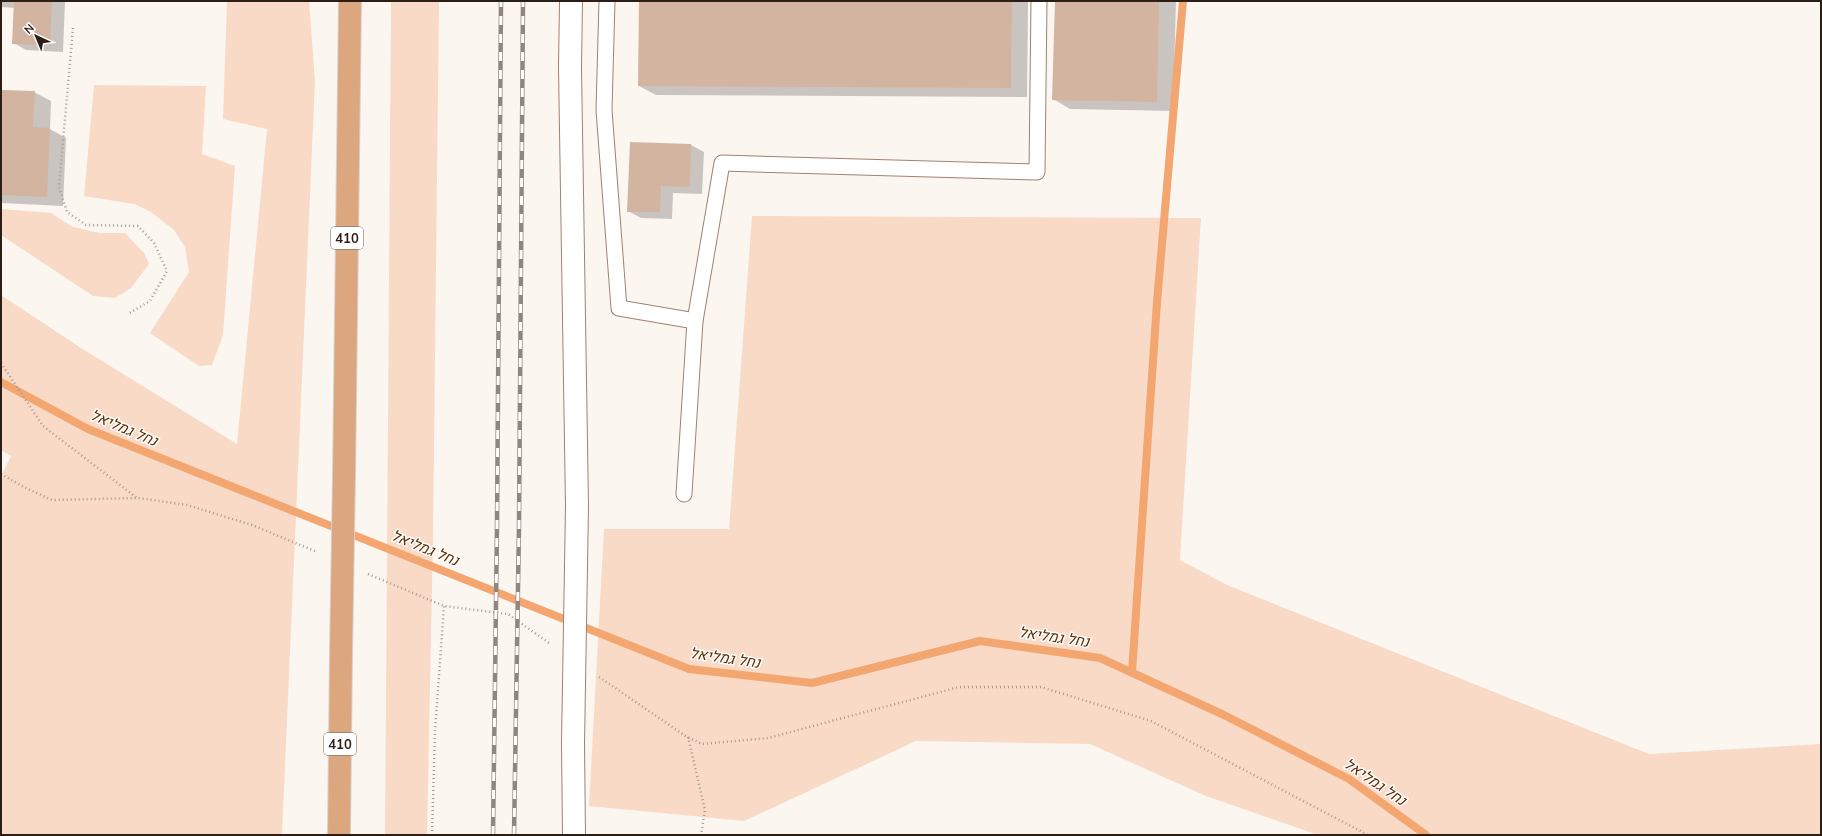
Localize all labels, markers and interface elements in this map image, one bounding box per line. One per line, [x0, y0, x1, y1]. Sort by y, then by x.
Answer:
north arrow [16, 16, 56, 56]
text: N [21, 21, 37, 37]
road number: 410 [331, 227, 363, 249]
water label: נחל גמליאל [88, 405, 162, 451]
water label: נחל גמליאל [389, 525, 463, 570]
water label: נחל גמליאל [1018, 622, 1092, 651]
water label: נחל גמליאל [689, 643, 763, 672]
road number: 410 [324, 733, 356, 755]
water label: נחל גמליאל [1341, 754, 1411, 810]

